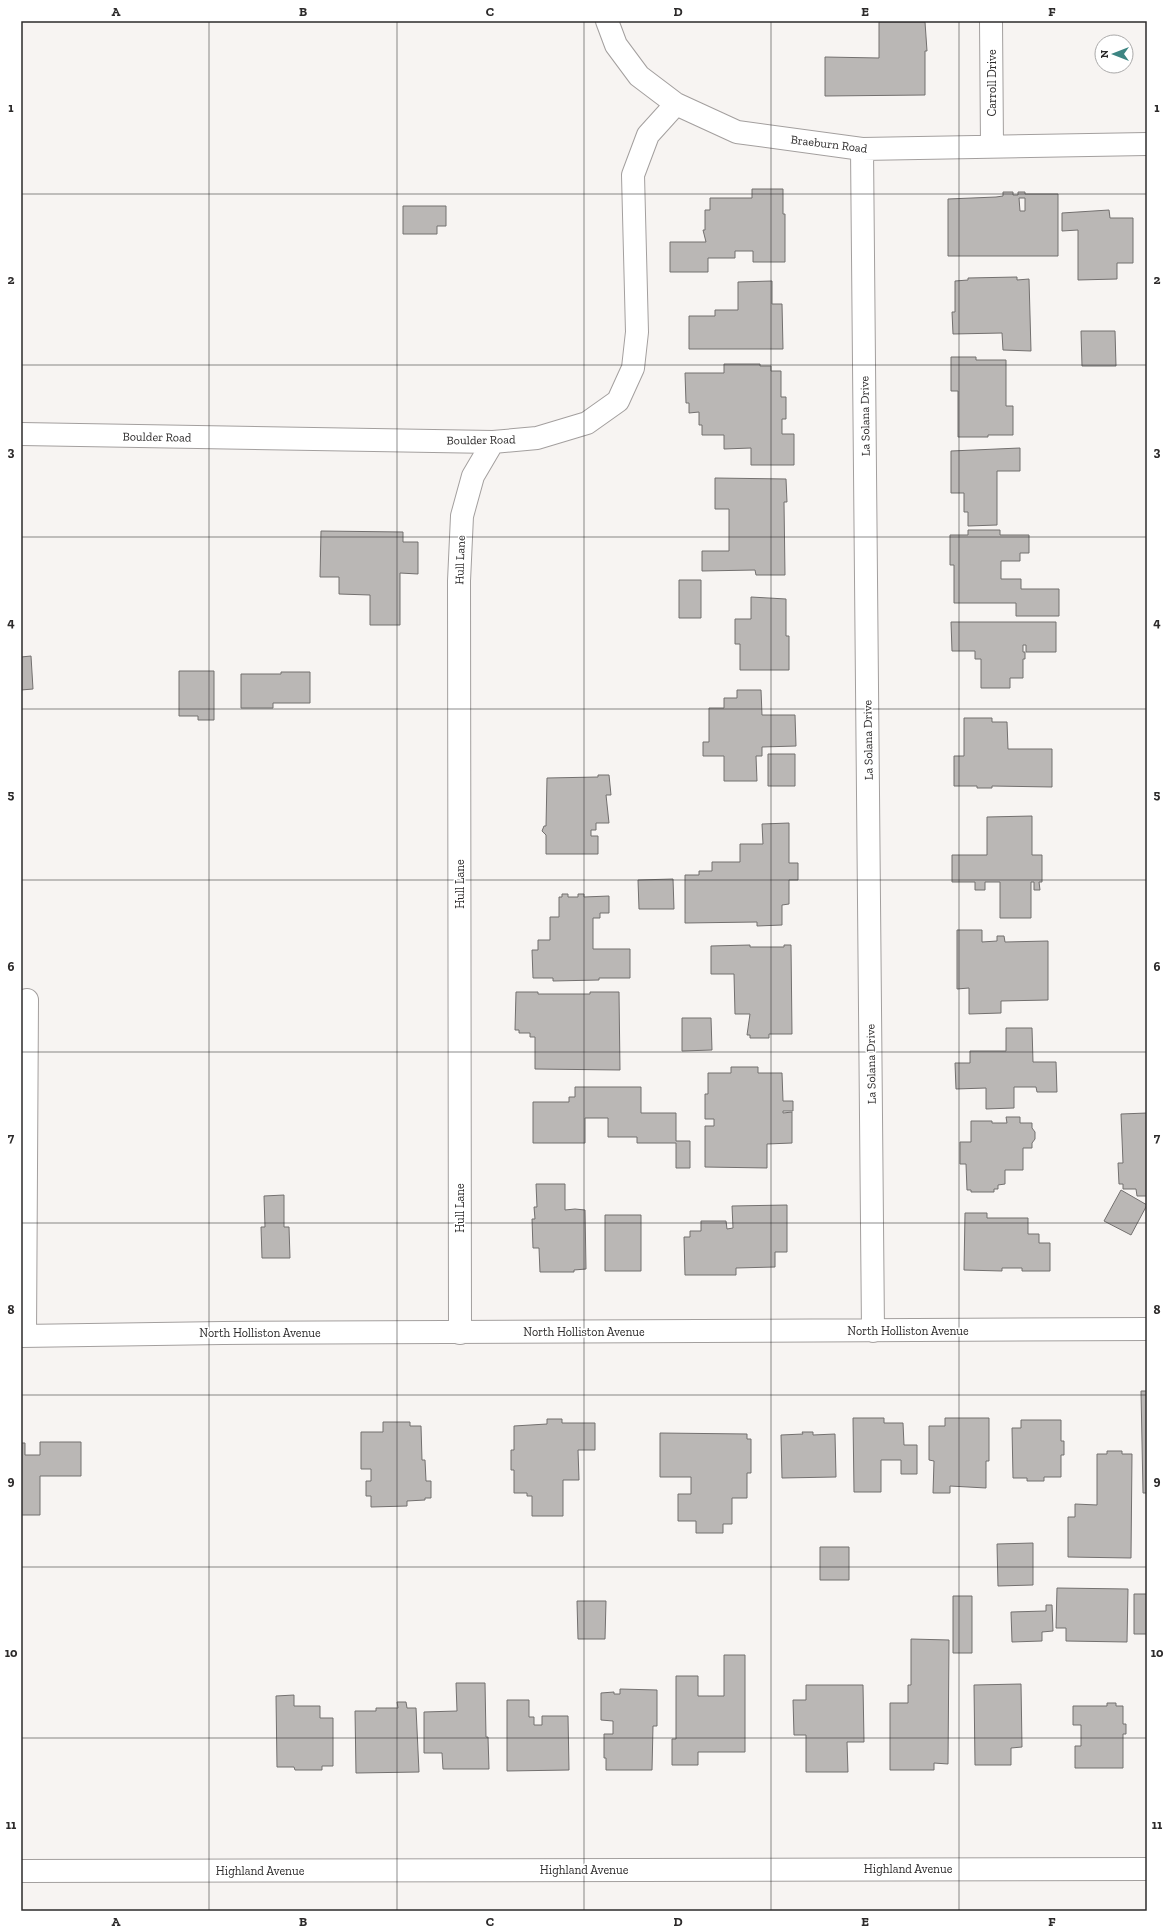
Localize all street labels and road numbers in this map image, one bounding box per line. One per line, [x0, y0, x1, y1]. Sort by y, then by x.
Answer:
street label: Carroll Drive [985, 49, 999, 117]
street label: Braeburn Road [790, 132, 869, 156]
street label: La Solana Drive [857, 375, 873, 456]
street label: Boulder Road [122, 429, 192, 445]
street label: Boulder Road [446, 432, 516, 448]
street label: Hull Lane [452, 535, 468, 585]
street label: La Solana Drive [860, 699, 876, 780]
street label: Hull Lane [453, 859, 467, 909]
street label: La Solana Drive [863, 1023, 879, 1104]
street label: Hull Lane [453, 1183, 467, 1233]
street label: North Holliston Avenue [847, 1324, 969, 1338]
street label: North Holliston Avenue [523, 1325, 645, 1339]
street label: North Holliston Avenue [199, 1326, 321, 1340]
street label: Highland Avenue [864, 1862, 953, 1876]
street label: Highland Avenue [540, 1863, 629, 1877]
street label: Highland Avenue [216, 1864, 305, 1878]

